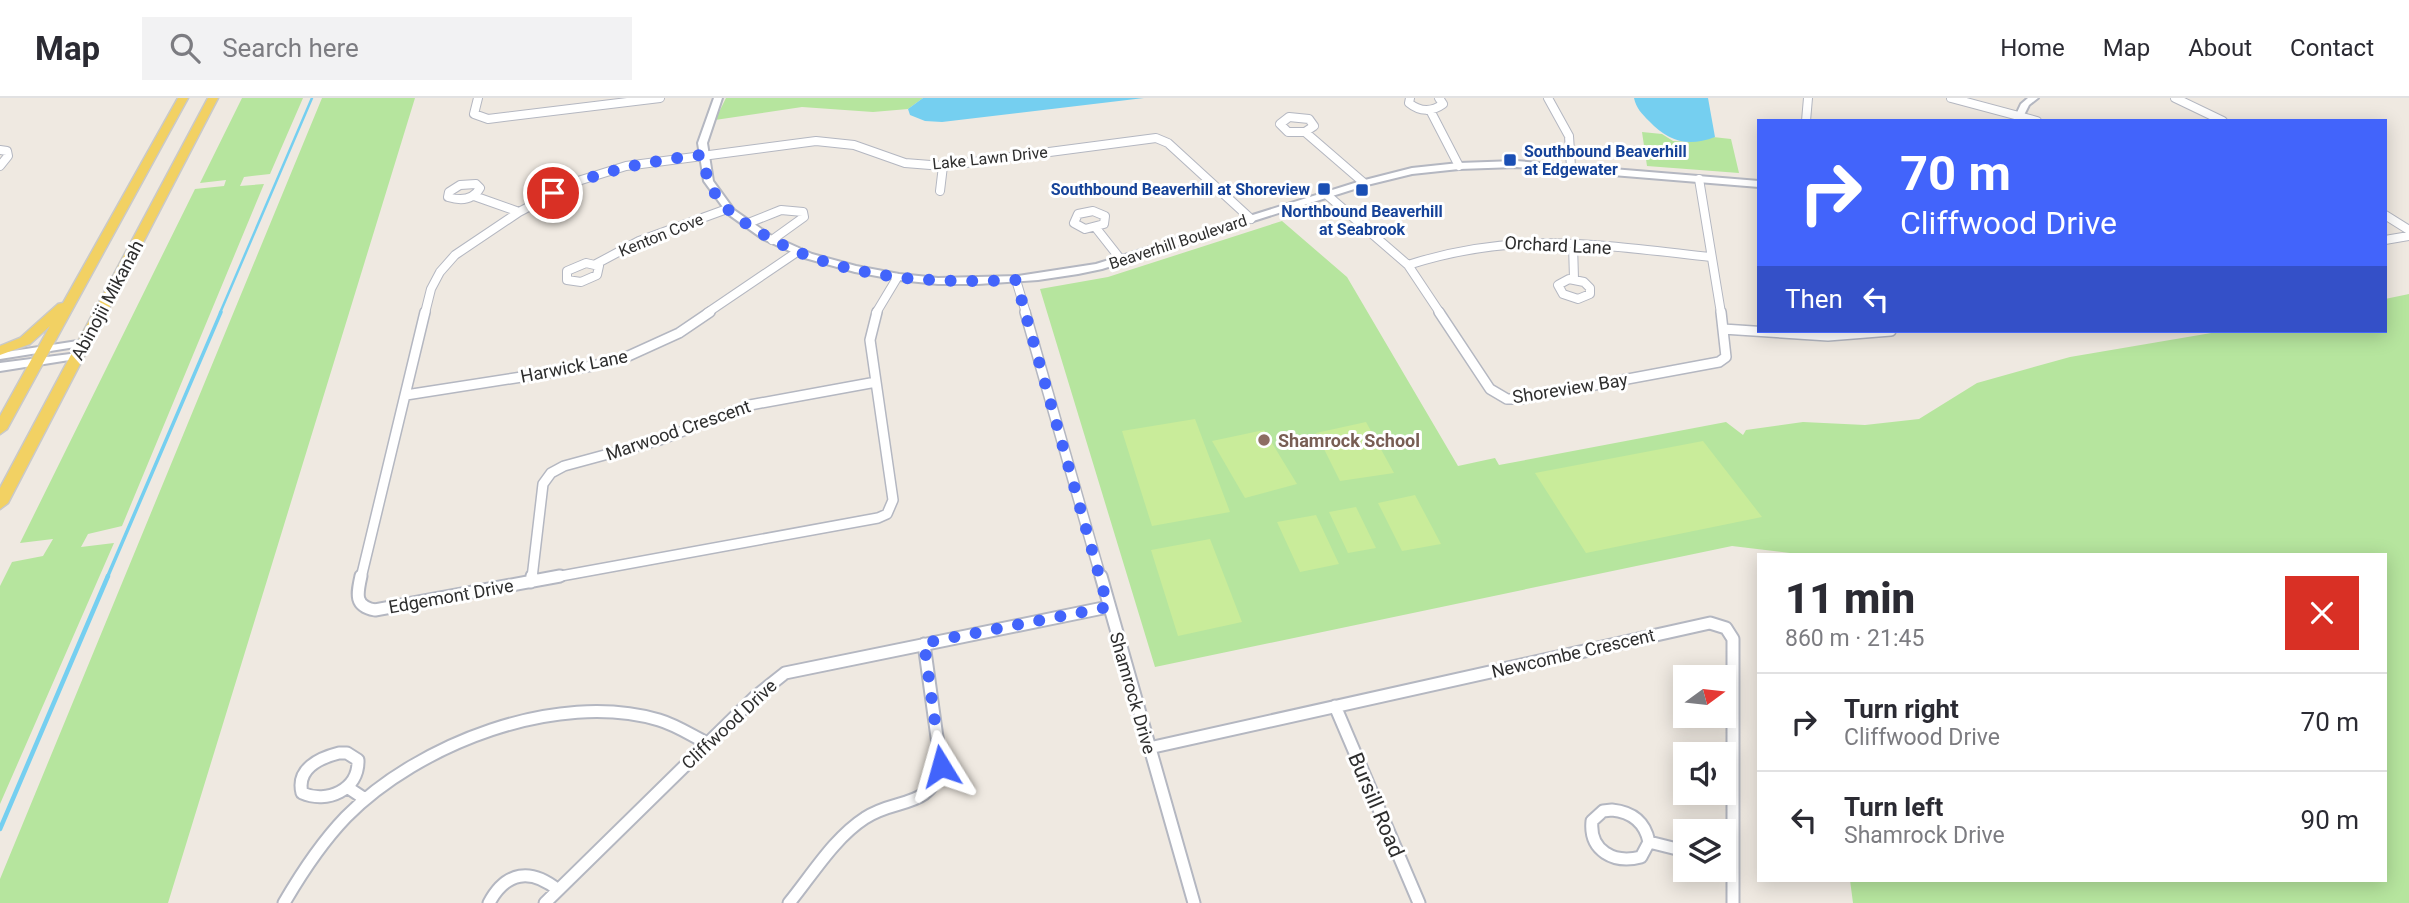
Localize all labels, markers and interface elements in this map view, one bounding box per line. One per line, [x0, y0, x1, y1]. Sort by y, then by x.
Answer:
search box [142, 17, 632, 80]
text: Map [35, 29, 100, 68]
icon: search [166, 29, 204, 67]
text: Search here [222, 33, 359, 63]
text: Home [2000, 34, 2065, 62]
text: Map [2103, 34, 2150, 62]
text: About [2188, 34, 2252, 62]
text: Contact [2290, 34, 2374, 62]
street label: Lake Lawn Drive [931, 142, 1049, 174]
place label: Southbound Beaverhill at Edgewater [1524, 142, 1687, 179]
text: 70 m [1900, 145, 2011, 202]
icon: right [1785, 147, 1876, 238]
marker: Southbound Beaverhill at Edgewater [1502, 152, 1518, 168]
pin [523, 163, 583, 223]
icon: arrive [534, 174, 572, 212]
place label: Southbound Beaverhill at Shoreview [1051, 180, 1310, 199]
marker: Southbound Beaverhill at Shoreview [1316, 181, 1332, 197]
marker: Northbound Beaverhill at Seabrook [1354, 182, 1370, 198]
place label: Northbound Beaverhill at Seabrook [1281, 202, 1443, 239]
text: Cliffwood Drive [1900, 204, 2117, 242]
street label: Kenton Cove [616, 209, 706, 261]
street label: Beaverhill Boulevard [1107, 211, 1249, 273]
street label: Orchard Lane [1504, 232, 1612, 258]
street label: Abinojii Mikanah [67, 237, 147, 363]
icon: left [1857, 280, 1895, 318]
text: Then [1785, 284, 1843, 314]
street label: Harwick Lane [519, 345, 629, 387]
street label: Shoreview Bay [1511, 368, 1630, 407]
street label: Marwood Crescent [603, 395, 753, 465]
place label: Shamrock School [1278, 430, 1420, 451]
marker: Shamrock School [1256, 432, 1272, 448]
text: 11 min [1785, 574, 1915, 623]
street label: Edgemont Drive [387, 575, 515, 617]
button: close [2285, 576, 2359, 650]
street label: Newcombe Crescent [1489, 624, 1657, 682]
text: 860 m · 21:45 [1785, 625, 1924, 652]
street label: Shamrock Drive [1106, 630, 1160, 756]
north arrow [1673, 665, 1736, 728]
map controls [1673, 665, 1736, 882]
street label: Cliffwood Drive [677, 675, 781, 773]
text: Turn right [1844, 694, 1959, 724]
icon: right [1785, 703, 1823, 741]
text: 70 m [2301, 707, 2359, 737]
text: Cliffwood Drive [1844, 724, 2000, 751]
position arrow [904, 729, 978, 803]
button: sound [1673, 742, 1736, 805]
street label: Bursill Road [1343, 749, 1409, 861]
text: Turn left [1844, 792, 1943, 822]
icon: left [1785, 801, 1823, 839]
text: 90 m [2301, 805, 2359, 835]
button: layers [1673, 819, 1736, 882]
text: Shamrock Drive [1844, 822, 2005, 849]

